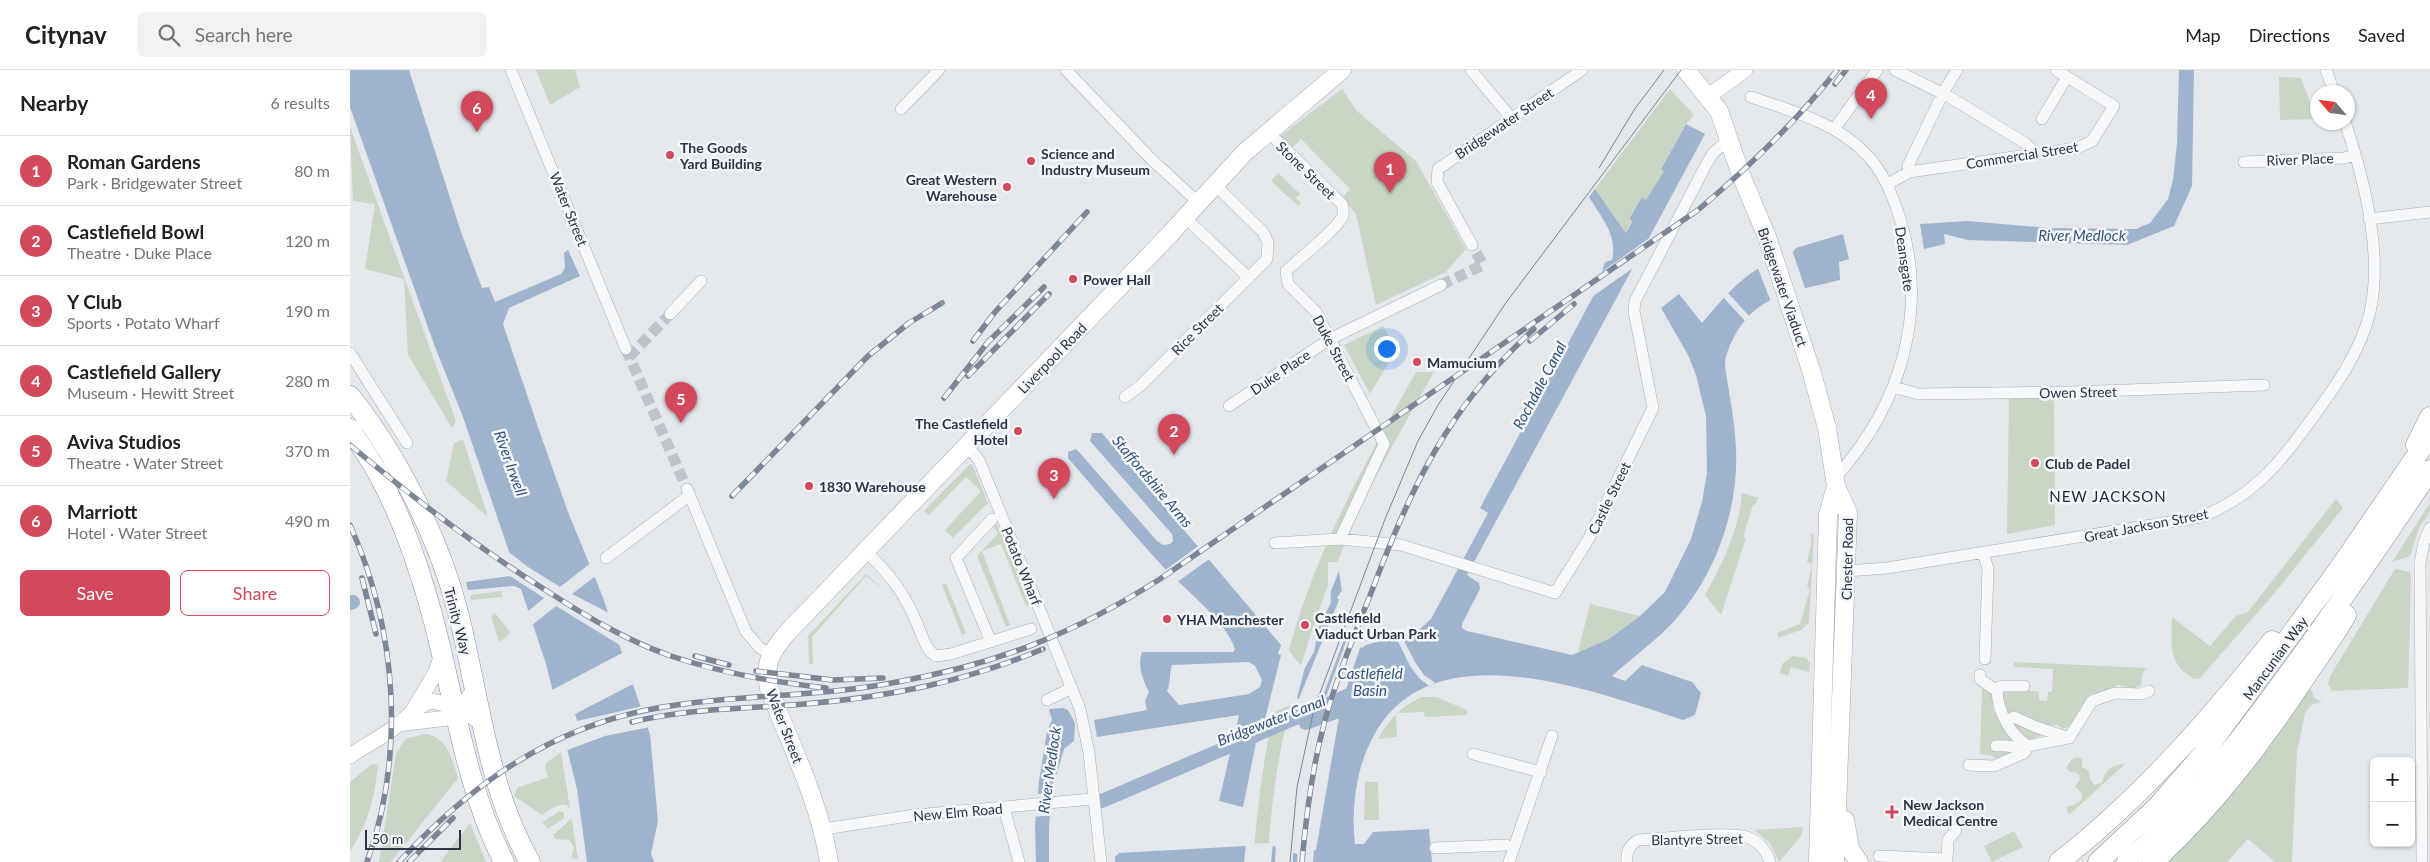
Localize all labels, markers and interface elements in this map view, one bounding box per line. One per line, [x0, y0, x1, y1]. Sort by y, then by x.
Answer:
search box [137, 12, 487, 57]
text: Citynav [25, 20, 107, 49]
icon: search [155, 21, 183, 49]
text: Search here [195, 23, 293, 46]
text: Map [2185, 24, 2221, 46]
text: Directions [2249, 24, 2330, 46]
text: Saved [2358, 24, 2405, 46]
pin: 4 [1855, 78, 1887, 119]
street label: Bridgewater Street [1452, 84, 1556, 162]
north arrow [2310, 85, 2355, 130]
text: Nearby [20, 90, 88, 115]
pin: 6 [461, 91, 493, 132]
text: 6 results [270, 93, 330, 112]
street label: Stone Street [1273, 138, 1339, 202]
street label: Commercial Street [1965, 138, 2079, 172]
place label: The Goods Yard Building [679, 139, 762, 172]
place label: Science and Industry Museum [1041, 145, 1150, 178]
marker: The Goods Yard Building [664, 149, 676, 161]
street label: River Place [2266, 149, 2334, 169]
text: Roman Gardens [67, 150, 201, 173]
pin: 1 [1374, 152, 1406, 193]
marker: Science and Industry Museum [1025, 155, 1037, 167]
text: 1 [31, 161, 41, 180]
text: 80 m [294, 161, 330, 180]
street label: Water Street [546, 170, 592, 248]
place label: Great Western Warehouse [906, 171, 998, 204]
text: Park · Bridgewater Street [67, 173, 242, 192]
marker: Great Western Warehouse [1001, 181, 1013, 193]
text: Castlefield Bowl [67, 220, 204, 243]
street label: Bridgewater Viaduct [1755, 225, 1811, 349]
street label: Deansgate [1892, 226, 1918, 292]
water label: River Medlock [2038, 226, 2127, 244]
text: 2 [31, 231, 41, 250]
text: 120 m [285, 231, 330, 250]
text: Theatre · Duke Place [67, 243, 212, 262]
place label: Power Hall [1083, 271, 1151, 288]
marker: Power Hall [1067, 273, 1079, 285]
text: Y Club [67, 290, 122, 313]
street label: Rice Street [1168, 300, 1226, 358]
text: 3 [31, 301, 41, 320]
text: 190 m [285, 301, 330, 320]
street label: Duke Street [1309, 312, 1359, 384]
text: Sports · Potato Wharf [67, 313, 220, 332]
street label: Liverpool Road [1014, 319, 1090, 397]
your location [1374, 336, 1400, 362]
water label: Rochdale Canal [1508, 338, 1570, 432]
street label: Duke Place [1247, 346, 1313, 398]
place label: Mamucium [1427, 354, 1497, 371]
marker: Mamucium [1411, 356, 1423, 368]
text: Castlefield Gallery [67, 360, 221, 383]
text: 4 [31, 371, 41, 390]
text: 280 m [285, 371, 330, 390]
pin: 5 [665, 382, 697, 423]
text: Museum · Hewitt Street [67, 383, 234, 402]
street label: Owen Street [2039, 383, 2117, 401]
pin: 2 [1158, 414, 1190, 455]
place label: The Castlefield Hotel [915, 415, 1008, 448]
marker: The Castlefield Hotel [1012, 425, 1024, 437]
water label: River Irwell [491, 428, 531, 499]
text: Aviva Studios [67, 430, 181, 453]
water label: Staffordshire Arms [1109, 431, 1197, 531]
text: 5 [31, 441, 41, 460]
text: 370 m [285, 441, 330, 460]
text: Theatre · Water Street [67, 453, 223, 472]
place label: Club de Padel [2045, 455, 2130, 472]
marker: Club de Padel [2029, 457, 2041, 469]
pin: 3 [1038, 458, 1070, 499]
street label: Castle Street [1584, 459, 1634, 537]
place label: 1830 Warehouse [819, 478, 926, 495]
marker: 1830 Warehouse [803, 480, 815, 492]
district label: NEW JACKSON [2049, 487, 2167, 505]
text: Marriott [67, 500, 137, 523]
street label: Great Jackson Street [2083, 505, 2209, 545]
text: 6 [31, 511, 41, 530]
text: 490 m [285, 511, 330, 530]
street label: Chester Road [1838, 518, 1856, 600]
text: Hotel · Water Street [67, 523, 207, 542]
street label: Potato Wharf [999, 524, 1046, 608]
button: Save [20, 570, 170, 616]
button: Share [180, 570, 330, 616]
street label: Trinity Way [441, 585, 475, 657]
place label: Castlefield Viaduct Urban Park [1314, 609, 1437, 642]
place label: YHA Manchester [1176, 611, 1284, 628]
street label: Mancunian Way [2239, 612, 2311, 703]
marker: YHA Manchester [1161, 613, 1173, 625]
marker: Castlefield Viaduct Urban Park [1299, 619, 1311, 631]
water label: Castlefield Basin [1337, 664, 1403, 699]
street label: Water Street [763, 686, 807, 766]
water label: Bridgewater Canal [1214, 691, 1328, 749]
water label: River Medlock [1034, 725, 1064, 815]
map controls [2370, 757, 2415, 847]
button: + [2370, 757, 2415, 802]
place label: New Jackson Medical Centre [1903, 796, 1998, 829]
street label: New Elm Road [913, 800, 1003, 824]
button: − [2370, 802, 2415, 847]
marker: New Jackson Medical Centre [1885, 805, 1899, 819]
scale bar [365, 827, 461, 850]
text: 50 m [372, 830, 403, 847]
street label: Blantyre Street [1651, 830, 1743, 848]

